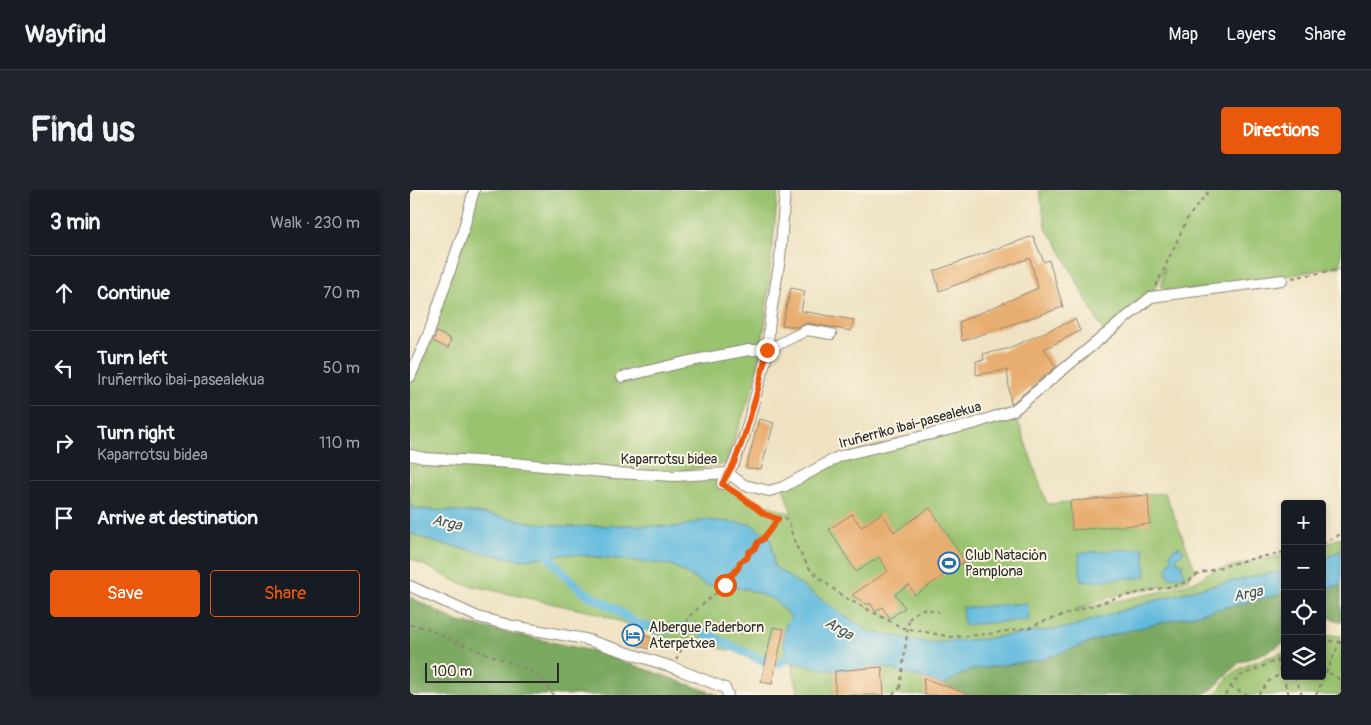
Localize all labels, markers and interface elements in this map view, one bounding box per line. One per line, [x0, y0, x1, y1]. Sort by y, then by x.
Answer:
text: Wayfind [25, 20, 106, 49]
text: Map [1169, 23, 1198, 46]
text: Layers [1226, 23, 1276, 46]
text: Share [1304, 23, 1346, 46]
button: Directions [1221, 107, 1341, 154]
text: Find us [30, 108, 135, 152]
text: 3 min [50, 209, 100, 236]
text: Walk · 230 m [270, 213, 360, 233]
icon: ahead [50, 279, 78, 307]
text: Continue [97, 281, 170, 305]
text: 70 m [323, 283, 360, 303]
route end [756, 339, 779, 362]
text: Turn left [97, 346, 167, 370]
icon: left [50, 354, 78, 382]
text: 50 m [323, 358, 360, 378]
text: Iruñerriko ibai-pasealekua [97, 370, 265, 390]
street label: Iruñerriko ibai-pasealekua [837, 398, 983, 452]
text: Turn right [97, 421, 175, 445]
icon: right [50, 429, 78, 457]
text: 110 m [319, 433, 360, 453]
text: Kaparrotsu bidea [97, 445, 208, 465]
street label: Kaparrotsu bidea [621, 451, 717, 468]
map controls [1281, 500, 1326, 680]
button: + [1281, 500, 1326, 545]
icon: arrive [50, 504, 78, 532]
text: Arrive at destination [97, 506, 258, 530]
water label: Arga [431, 511, 464, 536]
button: − [1281, 545, 1326, 590]
place label: Club Natación Pamplona [965, 547, 1047, 580]
sports icon: Club Natación Pamplona [937, 551, 961, 575]
button: Save [50, 570, 200, 617]
button: Share [210, 570, 360, 617]
route start [714, 574, 737, 597]
water label: Arga [1232, 581, 1265, 606]
button: locate [1281, 590, 1326, 635]
water label: Arga [821, 613, 857, 645]
place label: Albergue Paderborn Aterpetxea [649, 619, 764, 652]
hotel icon: Albergue Paderborn Aterpetxea [621, 623, 645, 647]
button: layers [1281, 635, 1326, 680]
scale bar [425, 660, 559, 683]
text: 100 m [432, 663, 472, 680]

